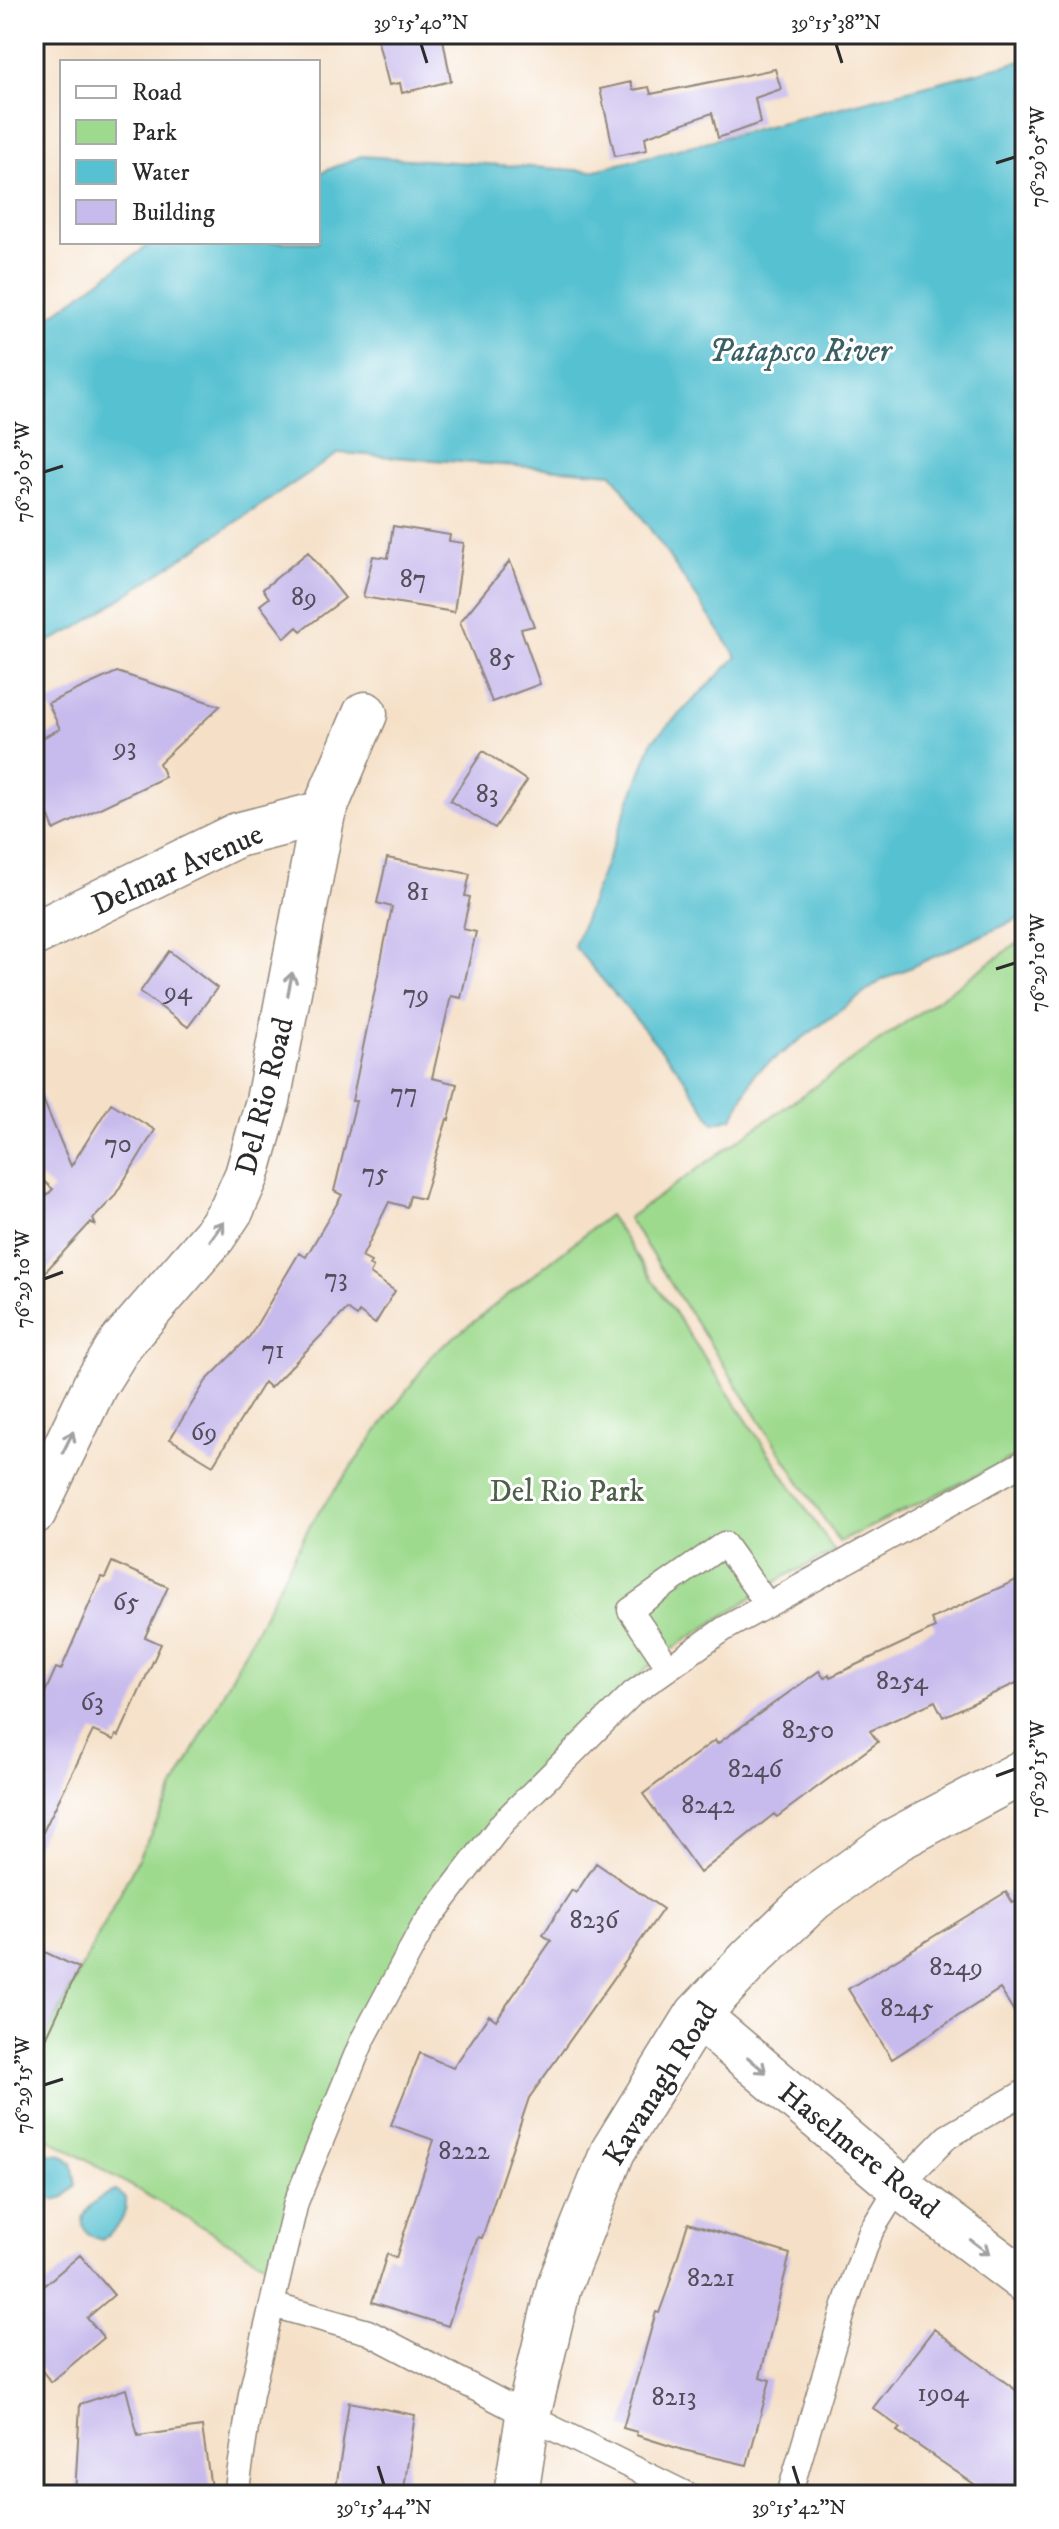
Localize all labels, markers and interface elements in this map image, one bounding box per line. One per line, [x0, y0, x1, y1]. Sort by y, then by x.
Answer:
text: 39°15'40"N [374, 11, 468, 36]
text: 39°15'38"N [791, 11, 881, 36]
legend [60, 60, 320, 244]
text: Road [132, 78, 182, 108]
text: 76°29'05"W [1026, 106, 1051, 208]
text: Park [132, 118, 177, 148]
text: Water [131, 158, 189, 188]
text: Building [132, 198, 215, 228]
water label: Patapsco River [709, 332, 893, 372]
text: 76°29'05"W [11, 421, 36, 523]
house number: 87 [400, 563, 426, 596]
house number: 89 [291, 581, 317, 614]
house number: 85 [489, 642, 515, 675]
house number: 93 [112, 731, 136, 764]
house number: 83 [476, 778, 498, 811]
street label: Delmar Avenue [86, 816, 269, 925]
house number: 81 [407, 876, 429, 909]
text: 76°29'10"W [1026, 913, 1051, 1012]
one-way arrow [283, 971, 298, 997]
house number: 94 [162, 975, 193, 1008]
house number: 79 [403, 978, 429, 1011]
street label: Del Rio Road [228, 1014, 303, 1179]
house number: 77 [390, 1077, 418, 1110]
house number: 70 [104, 1128, 132, 1161]
house number: 75 [362, 1157, 388, 1190]
one-way arrow [208, 1221, 225, 1242]
text: 76°29'10"W [11, 1229, 36, 1328]
house number: 73 [324, 1262, 348, 1295]
house number: 71 [261, 1334, 285, 1367]
house number: 69 [191, 1416, 217, 1449]
one-way arrow [61, 1430, 76, 1454]
park label: Del Rio Park [490, 1474, 645, 1511]
house number: 65 [113, 1586, 139, 1619]
house number: 8254 [876, 1665, 929, 1698]
house number: 63 [80, 1686, 104, 1719]
house number: 8250 [782, 1714, 834, 1747]
text: 76°29'15"W [1026, 1720, 1051, 1818]
house number: 8246 [728, 1753, 784, 1786]
house number: 8242 [681, 1789, 735, 1822]
house number: 8236 [569, 1904, 620, 1937]
house number: 8249 [929, 1951, 983, 1984]
house number: 8245 [880, 1992, 934, 2025]
street label: Kavanagh Road [596, 1995, 727, 2173]
text: 76°29'15"W [11, 2036, 36, 2134]
one-way arrow [746, 2056, 766, 2074]
street label: Haselmere Road [770, 2075, 946, 2227]
house number: 8222 [438, 2135, 490, 2168]
one-way arrow [969, 2238, 990, 2255]
house number: 8221 [687, 2262, 735, 2295]
house number: 1904 [917, 2377, 970, 2410]
house number: 8213 [651, 2381, 697, 2414]
text: 39°15'44"N [336, 2496, 432, 2521]
text: 39°15'42"N [752, 2496, 846, 2521]

